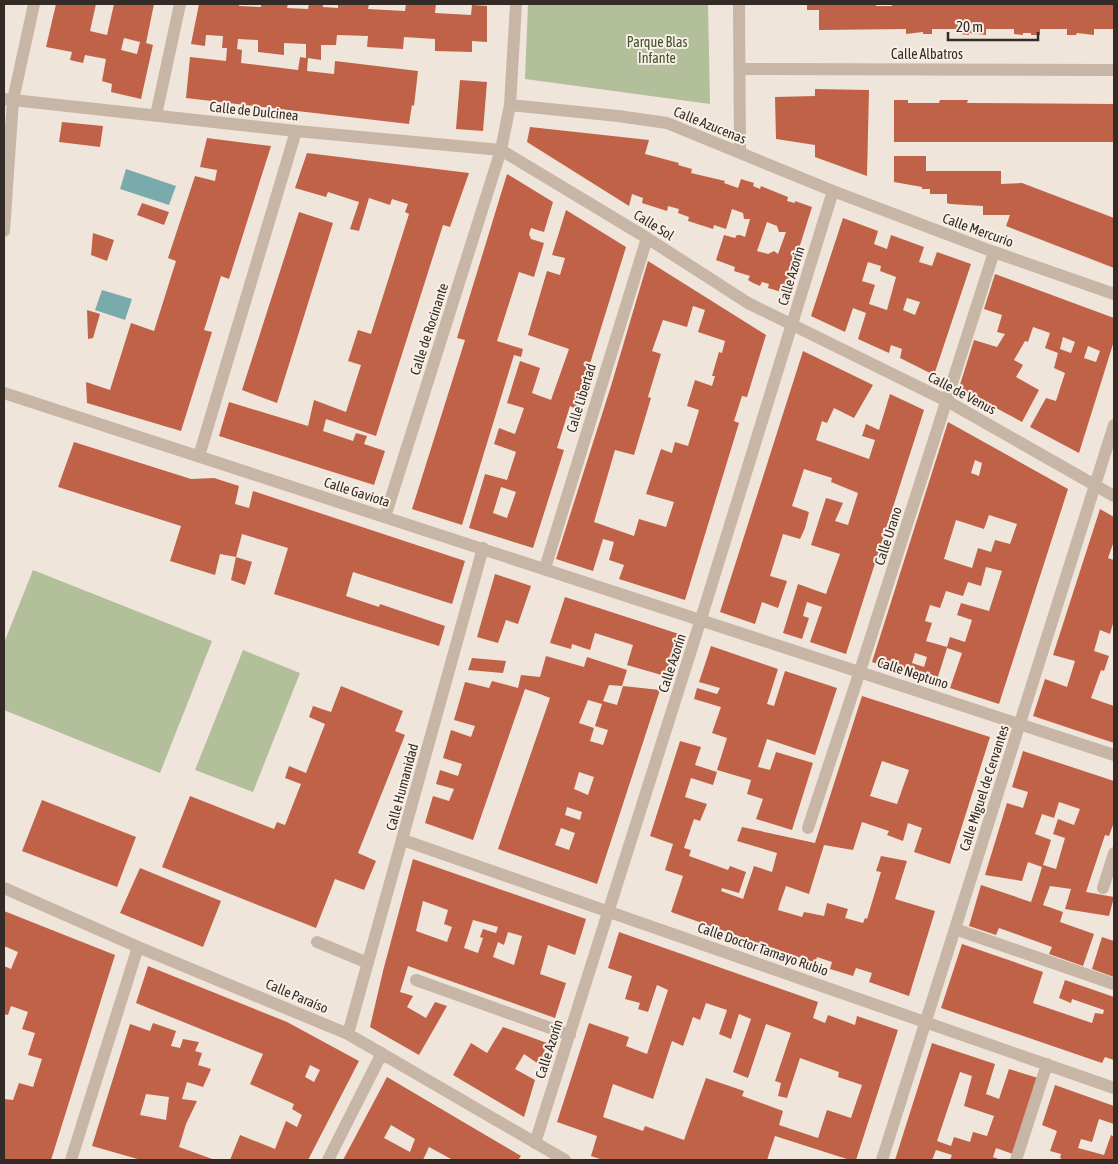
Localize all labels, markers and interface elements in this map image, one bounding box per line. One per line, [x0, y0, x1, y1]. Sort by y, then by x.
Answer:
scale bar [948, 10, 1038, 42]
text: 20 m [956, 18, 983, 35]
park label: Parque Blas Infante [627, 34, 687, 66]
street label: Calle Albatros [891, 46, 963, 62]
street label: Calle de Dulcinea [209, 98, 299, 124]
street label: Calle Azucenas [671, 103, 749, 147]
street label: Calle Sol [631, 206, 677, 244]
street label: Calle Mercurio [940, 210, 1016, 250]
street label: Calle Azorín [774, 245, 808, 307]
street label: Calle de Rocinante [407, 281, 451, 377]
street label: Calle Libertad [563, 362, 599, 434]
street label: Calle de Venus [925, 368, 999, 418]
street label: Calle Gaviota [322, 474, 392, 510]
street label: Calle Urano [871, 505, 905, 567]
street label: Calle Azorín [655, 632, 689, 694]
street label: Calle Neptuno [875, 654, 951, 692]
street label: Calle Miguel de Cervantes [956, 723, 1012, 853]
street label: Calle Humanidad [383, 742, 421, 832]
street label: Calle Doctor Tamayo Rubio [696, 919, 830, 979]
street label: Calle Paraíso [263, 976, 331, 1016]
street label: Calle Azorín [532, 1018, 566, 1080]

